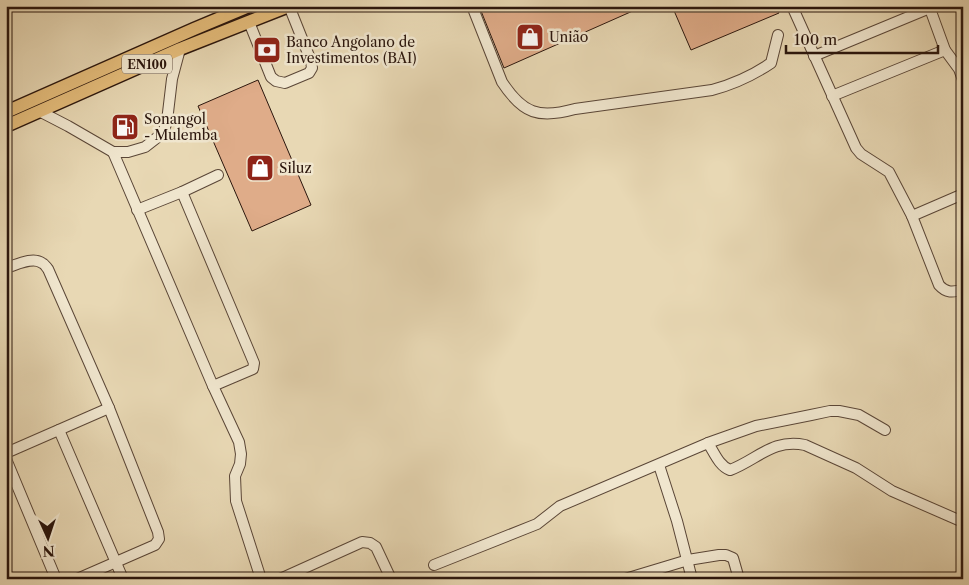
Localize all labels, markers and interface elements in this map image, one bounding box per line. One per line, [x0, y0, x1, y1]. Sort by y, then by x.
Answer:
shop icon: União [515, 22, 545, 52]
scale bar [786, 22, 939, 54]
place label: União [549, 28, 588, 46]
text: 100 m [794, 30, 837, 49]
place label: Banco Angolano de Investimentos (BAI) [286, 33, 417, 67]
bank icon: Banco Angolano de Investimentos (BAI) [252, 35, 282, 65]
road number: EN100 [122, 54, 172, 74]
place label: Sonangol - Mulemba [144, 110, 218, 144]
fuel station icon: Sonangol - Mulemba [110, 112, 140, 142]
shop icon: Siluz [245, 153, 275, 183]
place label: Siluz [279, 159, 312, 177]
north arrow [22, 512, 72, 562]
text: N [42, 542, 55, 560]

